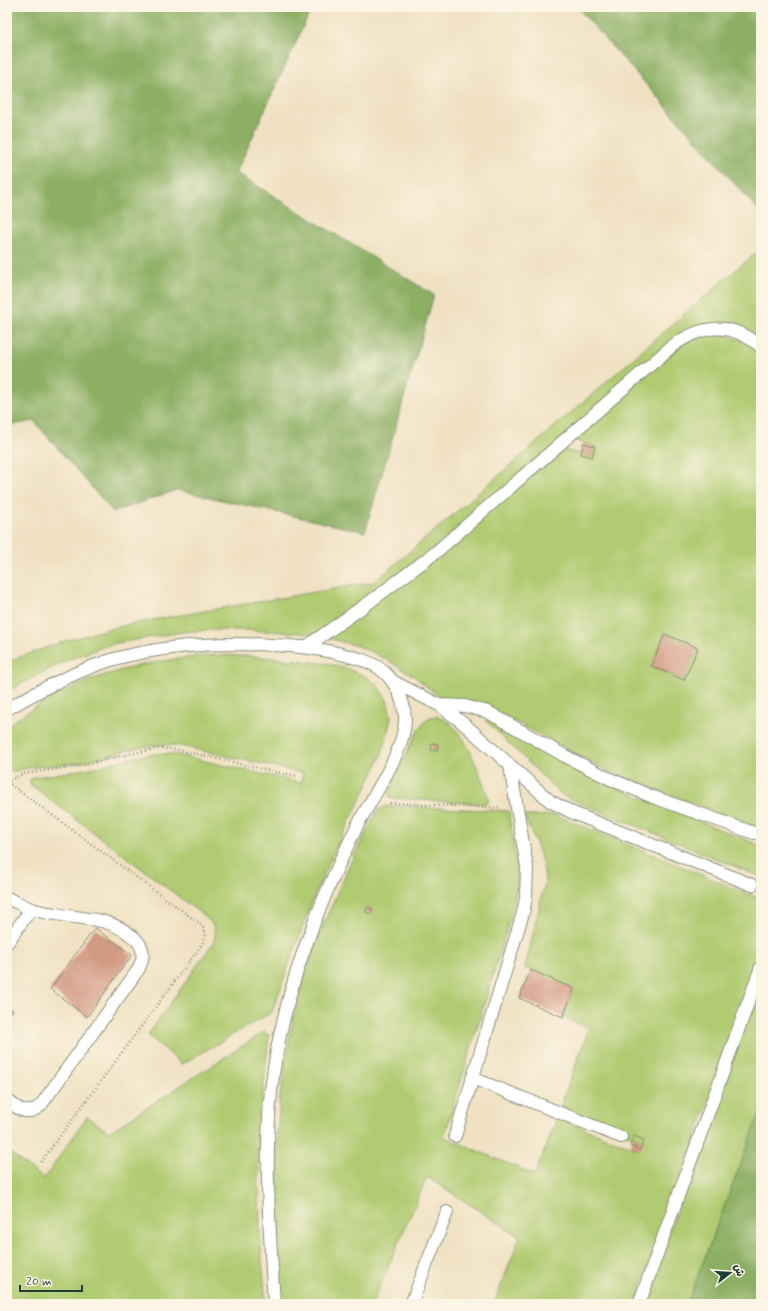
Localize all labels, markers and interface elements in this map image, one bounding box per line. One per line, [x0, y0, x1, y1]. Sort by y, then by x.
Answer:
north arrow [710, 1253, 750, 1293]
text: ش [730, 1263, 747, 1278]
scale bar [20, 1267, 82, 1293]
text: 20 m [26, 1274, 52, 1290]

